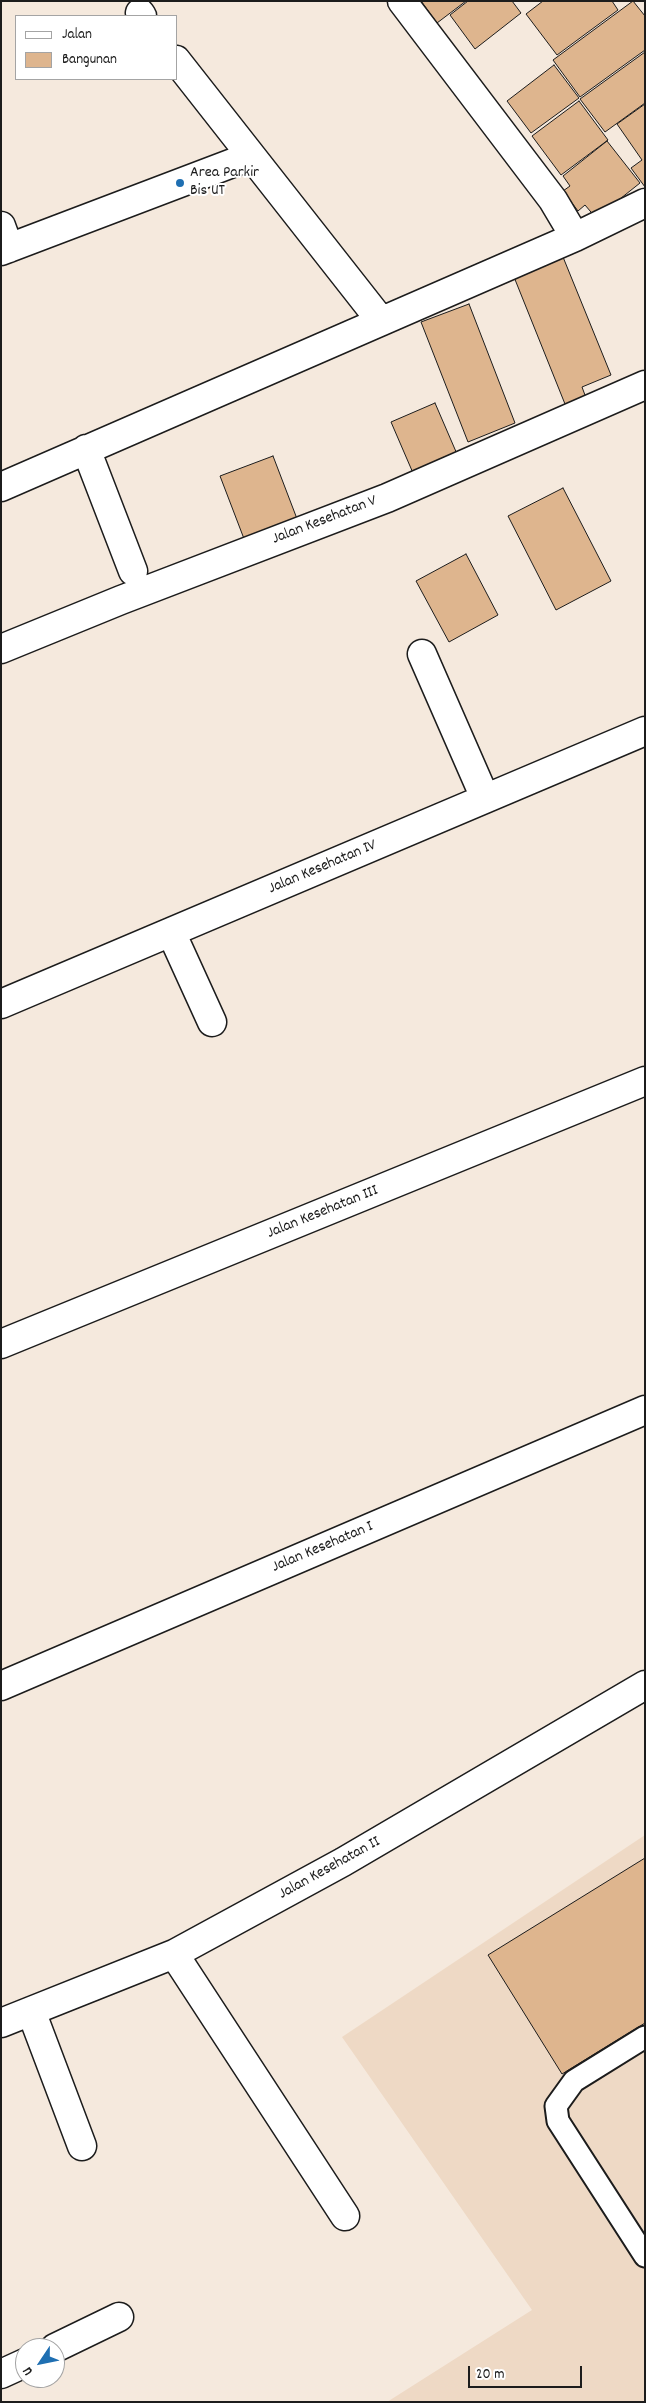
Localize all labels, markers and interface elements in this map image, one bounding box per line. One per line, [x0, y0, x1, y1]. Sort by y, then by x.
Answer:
legend [15, 15, 178, 80]
text: Jalan [62, 24, 92, 46]
text: Bangunan [62, 49, 117, 71]
place label: Area Parkir Bis UT [190, 164, 259, 202]
marker: Area Parkir Bis UT [174, 177, 186, 189]
street label: Jalan Kesehatan V [270, 492, 380, 550]
street label: Jalan Kesehatan IV [266, 837, 380, 899]
street label: Jalan Kesehatan III [265, 1182, 381, 1244]
street label: Jalan Kesehatan I [269, 1518, 377, 1578]
street label: Jalan Kesehatan II [276, 1833, 384, 1905]
north arrow [15, 2338, 65, 2388]
scale bar [471, 2356, 585, 2388]
text: U [18, 2362, 39, 2379]
text: 20 m [476, 2364, 504, 2386]

